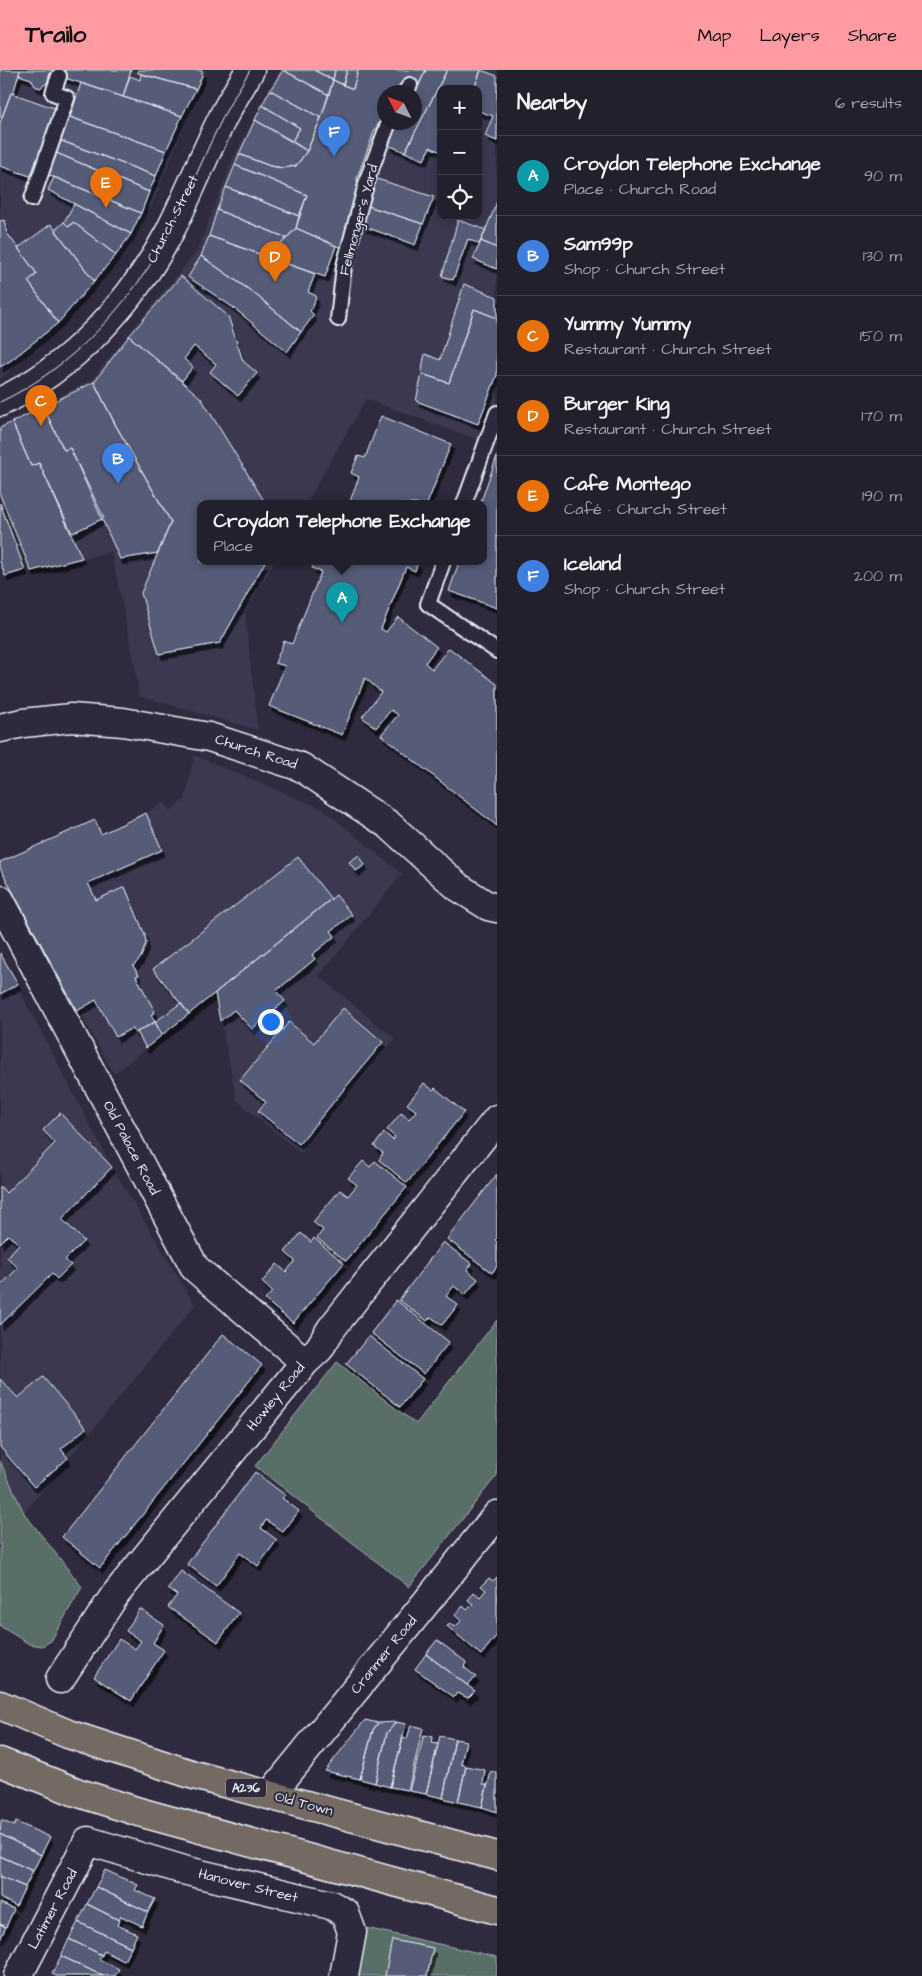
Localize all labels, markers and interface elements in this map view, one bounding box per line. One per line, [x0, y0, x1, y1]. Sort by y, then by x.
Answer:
text: Trailo [25, 18, 86, 52]
text: Map [697, 23, 731, 48]
text: Layers [759, 23, 820, 48]
text: Share [848, 23, 897, 48]
north arrow [377, 85, 422, 130]
map controls [437, 85, 482, 220]
button: + [437, 85, 482, 130]
text: Nearby [517, 88, 587, 117]
text: 6 results [835, 92, 902, 114]
pin: F [318, 116, 350, 157]
button: − [437, 130, 482, 175]
text: Croydon Telephone Exchange [564, 151, 821, 178]
street label: Fellmonger's Yard [335, 162, 383, 278]
text: A [528, 165, 538, 187]
text: 90 m [864, 165, 902, 187]
pin: E [90, 167, 122, 208]
street label: Church Street [142, 171, 204, 266]
button: locate [437, 175, 482, 220]
text: Place · Church Road [564, 178, 716, 200]
text: Sam99p [564, 231, 633, 258]
pin: D [259, 241, 291, 282]
text: B [527, 245, 539, 267]
text: 130 m [863, 245, 902, 267]
text: Shop · Church Street [564, 258, 725, 280]
text: Yummy Yummy [564, 311, 691, 338]
text: C [527, 325, 539, 347]
text: 150 m [860, 325, 902, 347]
text: Restaurant · Church Street [564, 338, 771, 360]
pin: C [25, 385, 57, 426]
text: Burger King [564, 391, 669, 418]
text: D [528, 405, 538, 427]
text: 170 m [861, 405, 902, 427]
text: Restaurant · Church Street [564, 418, 771, 440]
pin: B [102, 443, 134, 484]
text: Cafe Montego [564, 471, 691, 498]
text: E [528, 485, 538, 507]
text: 190 m [862, 485, 902, 507]
text: Café · Church Street [564, 498, 727, 520]
popup [197, 500, 487, 565]
text: Croydon Telephone Exchange [214, 508, 470, 535]
text: Place [214, 535, 253, 557]
text: Iceland [564, 551, 621, 578]
text: F [527, 565, 539, 587]
text: 200 m [854, 565, 902, 587]
text: Shop · Church Street [564, 578, 725, 600]
pin: A [326, 582, 358, 623]
street label: Church Road [212, 729, 300, 775]
your location [258, 1009, 284, 1035]
street label: Old Palace Road [98, 1097, 164, 1199]
street label: Howley Road [242, 1358, 310, 1436]
street label: Cranmer Road [346, 1612, 422, 1698]
road number: A236 [226, 1779, 266, 1798]
street label: Old Town [273, 1787, 335, 1821]
street label: Hanover Street [196, 1864, 300, 1908]
street label: Latimer Road [23, 1865, 83, 1953]

